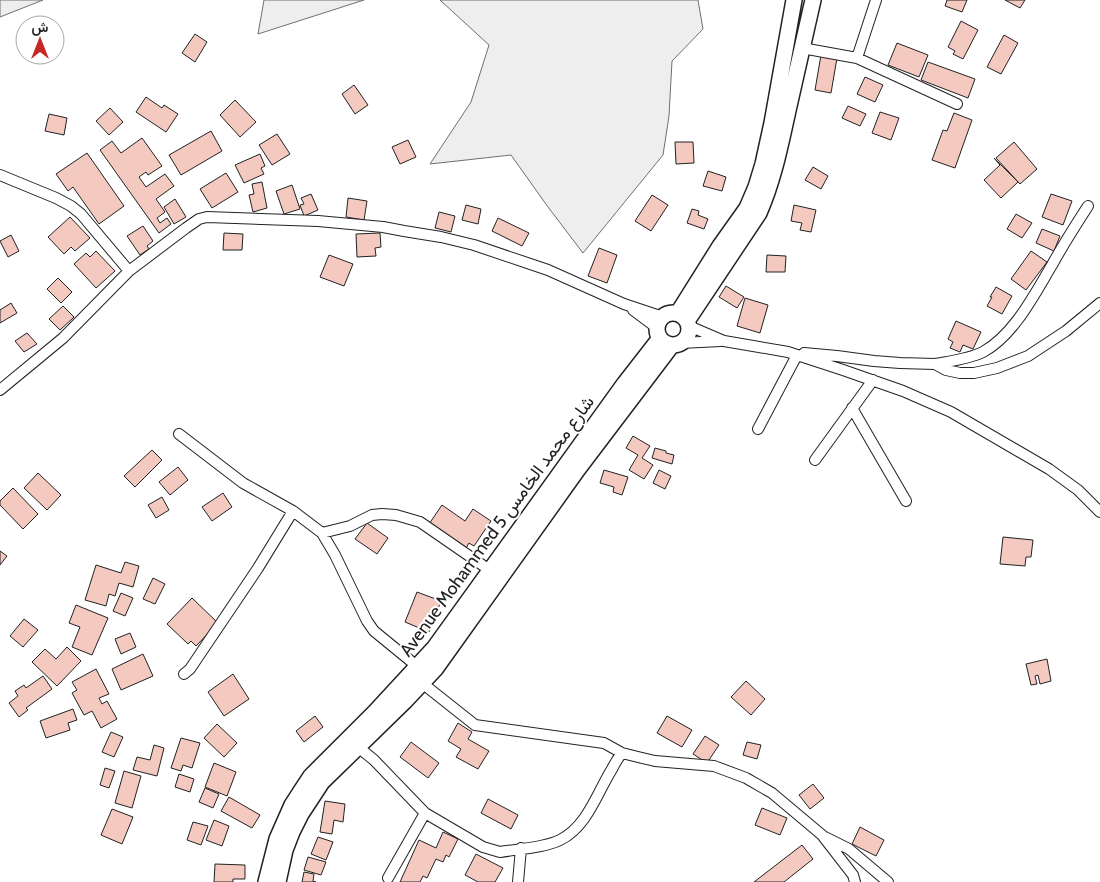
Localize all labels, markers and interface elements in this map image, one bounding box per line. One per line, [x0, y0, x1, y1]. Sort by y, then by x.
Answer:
north arrow [15, 15, 65, 65]
text: ش [32, 18, 49, 36]
street label: Avenue Mohammed 5 شارع محمد الخامس [395, 391, 600, 661]

